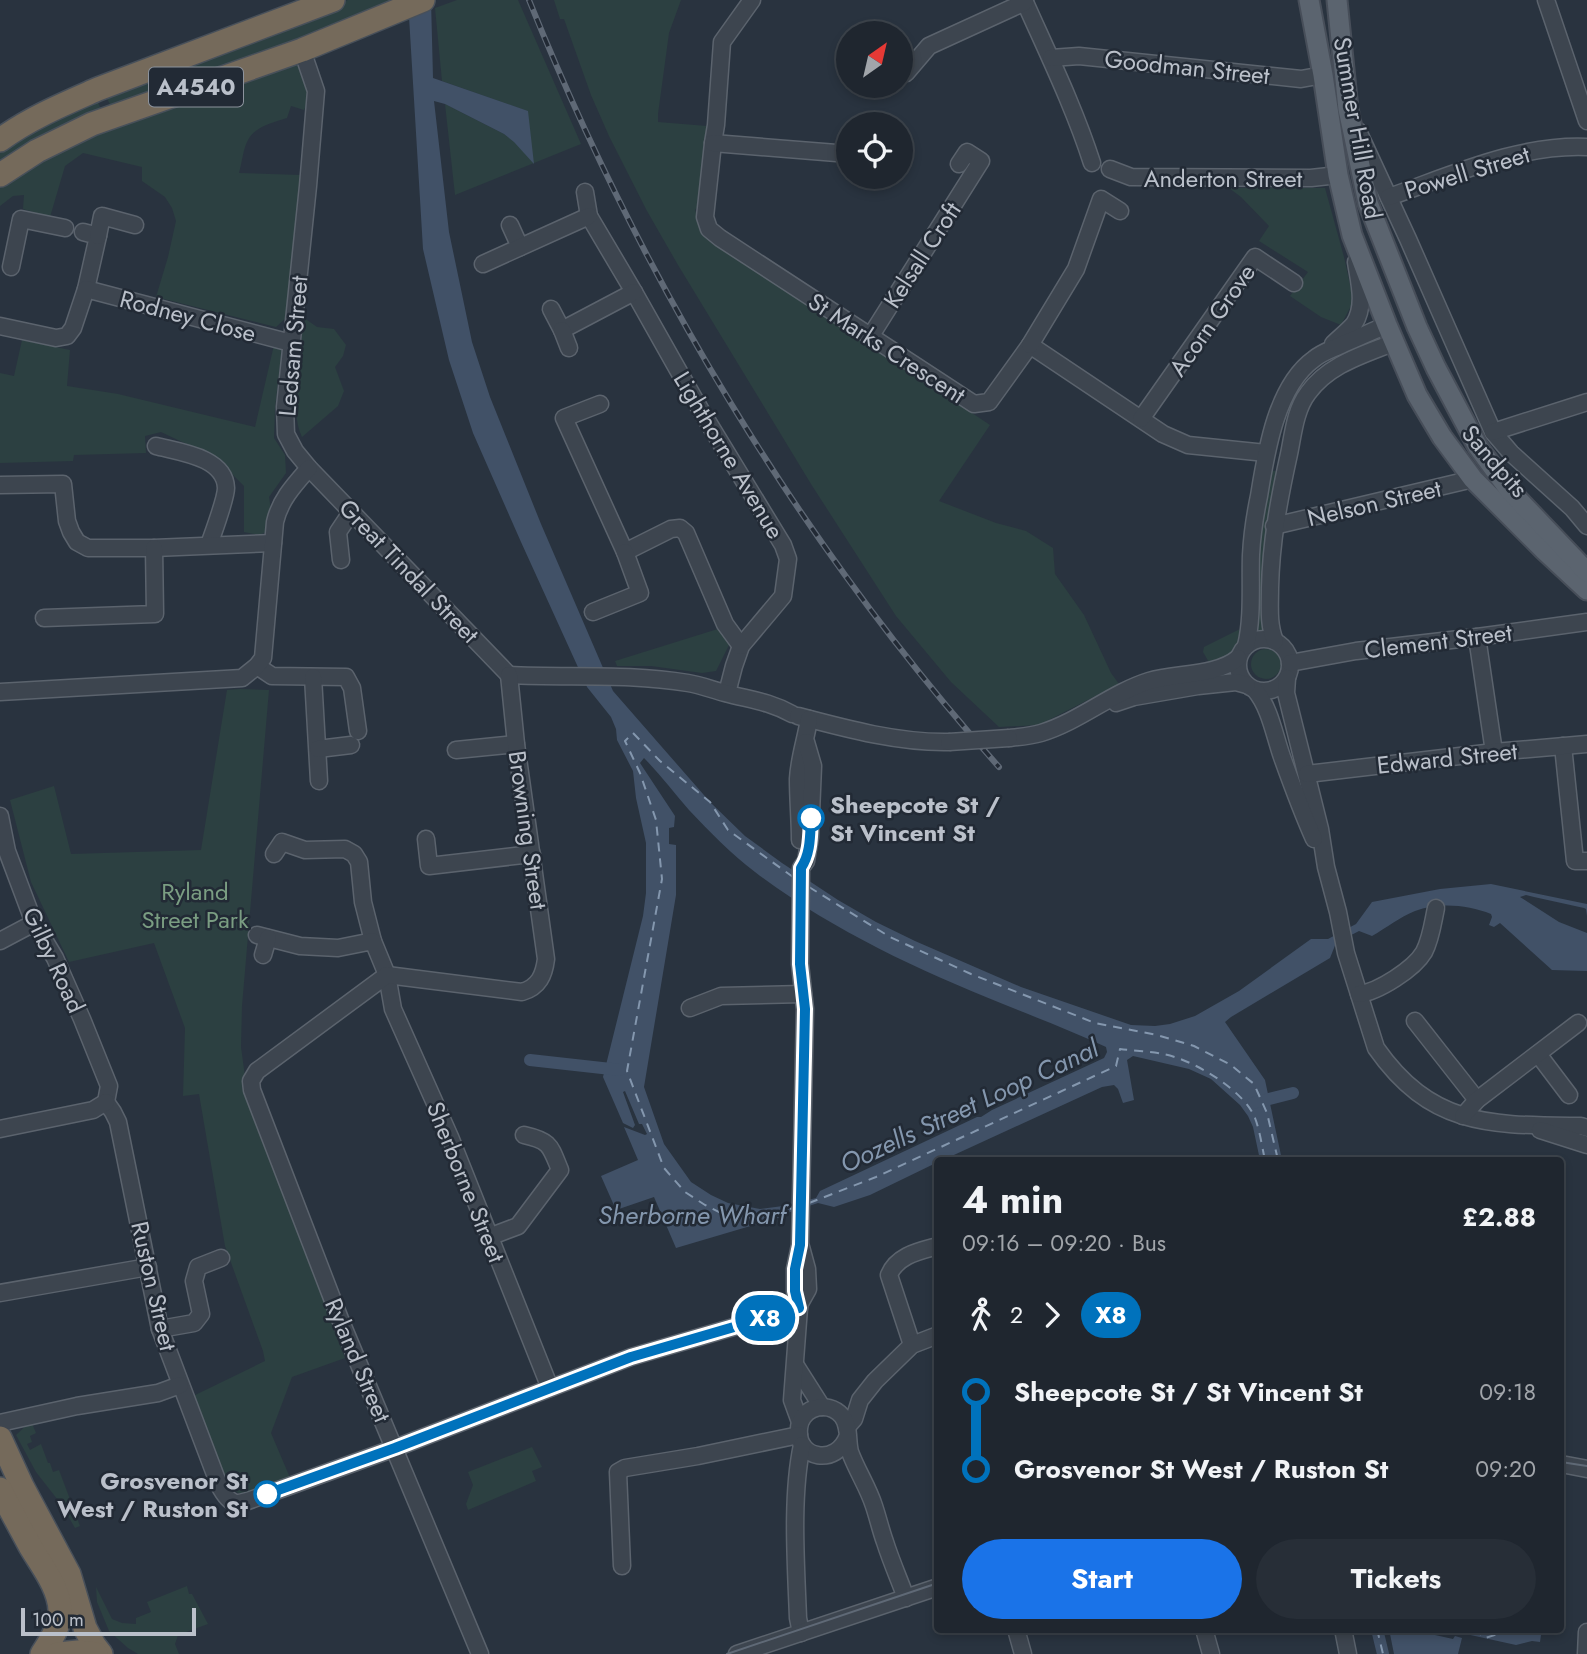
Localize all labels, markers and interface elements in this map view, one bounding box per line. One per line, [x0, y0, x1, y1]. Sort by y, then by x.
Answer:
north arrow [836, 21, 914, 98]
map controls [836, 21, 913, 189]
street label: Summer Hill Road [1325, 34, 1391, 222]
street label: Goodman Street [1103, 41, 1272, 93]
road number: A4540 [149, 68, 243, 106]
button: locate [836, 112, 913, 189]
street label: Powell Street [1400, 136, 1534, 208]
street label: Anderton Street [1144, 161, 1303, 196]
street label: Kelsall Croft [875, 195, 970, 315]
street label: Acorn Grove [1160, 257, 1264, 383]
street label: Ledsam Street [269, 274, 317, 418]
street label: Rodney Close [116, 281, 260, 351]
street label: St Marks Crescent [801, 284, 973, 412]
street label: Lighthorne Avenue [665, 365, 793, 545]
street label: Sandpits [1453, 417, 1537, 505]
street label: Nelson Street [1304, 471, 1445, 535]
street label: Great Tindal Street [331, 491, 487, 651]
street label: Clement Street [1362, 615, 1514, 667]
street label: Edward Street [1375, 733, 1519, 783]
street label: Browning Street [500, 748, 556, 912]
place label: Sheepcote St / St Vincent St [830, 787, 1000, 850]
marker: Sheepcote St / St Vincent St [798, 805, 824, 831]
park label: Ryland Street Park [141, 874, 249, 937]
street label: Gilby Road [14, 901, 94, 1019]
water label: Oozells Street Loop Canal [833, 1029, 1106, 1183]
street label: Sherborne Street [418, 1096, 514, 1268]
text: 4 min [962, 1172, 1063, 1227]
water label: Sherborne Wharf [598, 1196, 790, 1234]
text: £2.88 [1462, 1198, 1536, 1236]
street label: Ruston Street [122, 1218, 186, 1354]
text: 09:16 – 09:20 · Bus [962, 1226, 1166, 1260]
street label: Ryland Street [316, 1292, 400, 1428]
line badge: X8 [734, 1295, 796, 1341]
icon: walk [962, 1296, 1000, 1334]
icon: forward [1033, 1296, 1071, 1334]
text: X8 [1095, 1297, 1127, 1332]
text: 2 [1010, 1298, 1023, 1332]
text: X8 [749, 1300, 781, 1335]
text: Sheepcote St / St Vincent St [1014, 1373, 1363, 1411]
text: 09:18 [1479, 1375, 1536, 1409]
text: Grosvenor St West / Ruston St [1014, 1450, 1388, 1488]
text: 09:20 [1475, 1452, 1536, 1486]
place label: Grosvenor St West / Ruston St [57, 1463, 248, 1526]
marker: Grosvenor St West / Ruston St [254, 1481, 280, 1507]
button: Start [962, 1539, 1242, 1619]
button: Tickets [1256, 1539, 1536, 1619]
scale bar [21, 1605, 196, 1637]
text: 100 m [32, 1606, 84, 1633]

